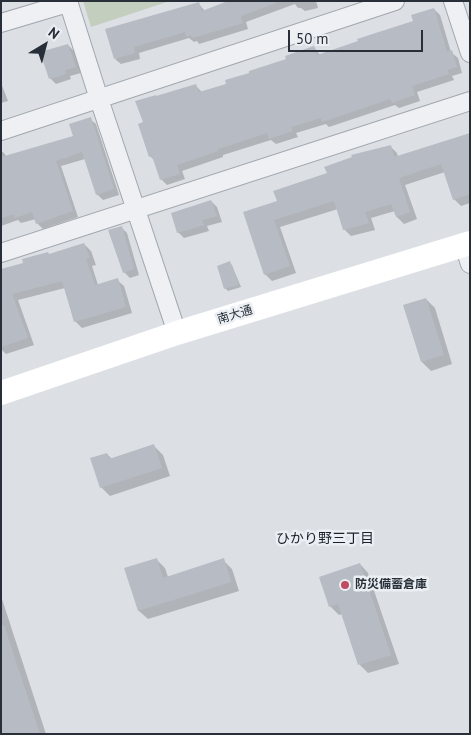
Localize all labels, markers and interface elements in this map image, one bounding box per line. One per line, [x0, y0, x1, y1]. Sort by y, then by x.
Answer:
north arrow [20, 20, 70, 70]
scale bar [291, 20, 426, 52]
text: N [45, 23, 63, 43]
text: 50 m [296, 29, 329, 48]
street label: 南大通 [216, 303, 254, 327]
district label: ひかり野三丁目 [276, 531, 374, 547]
place label: 防災備蓄倉庫 [355, 578, 427, 592]
marker: 防災備蓄倉庫 [339, 579, 351, 591]

